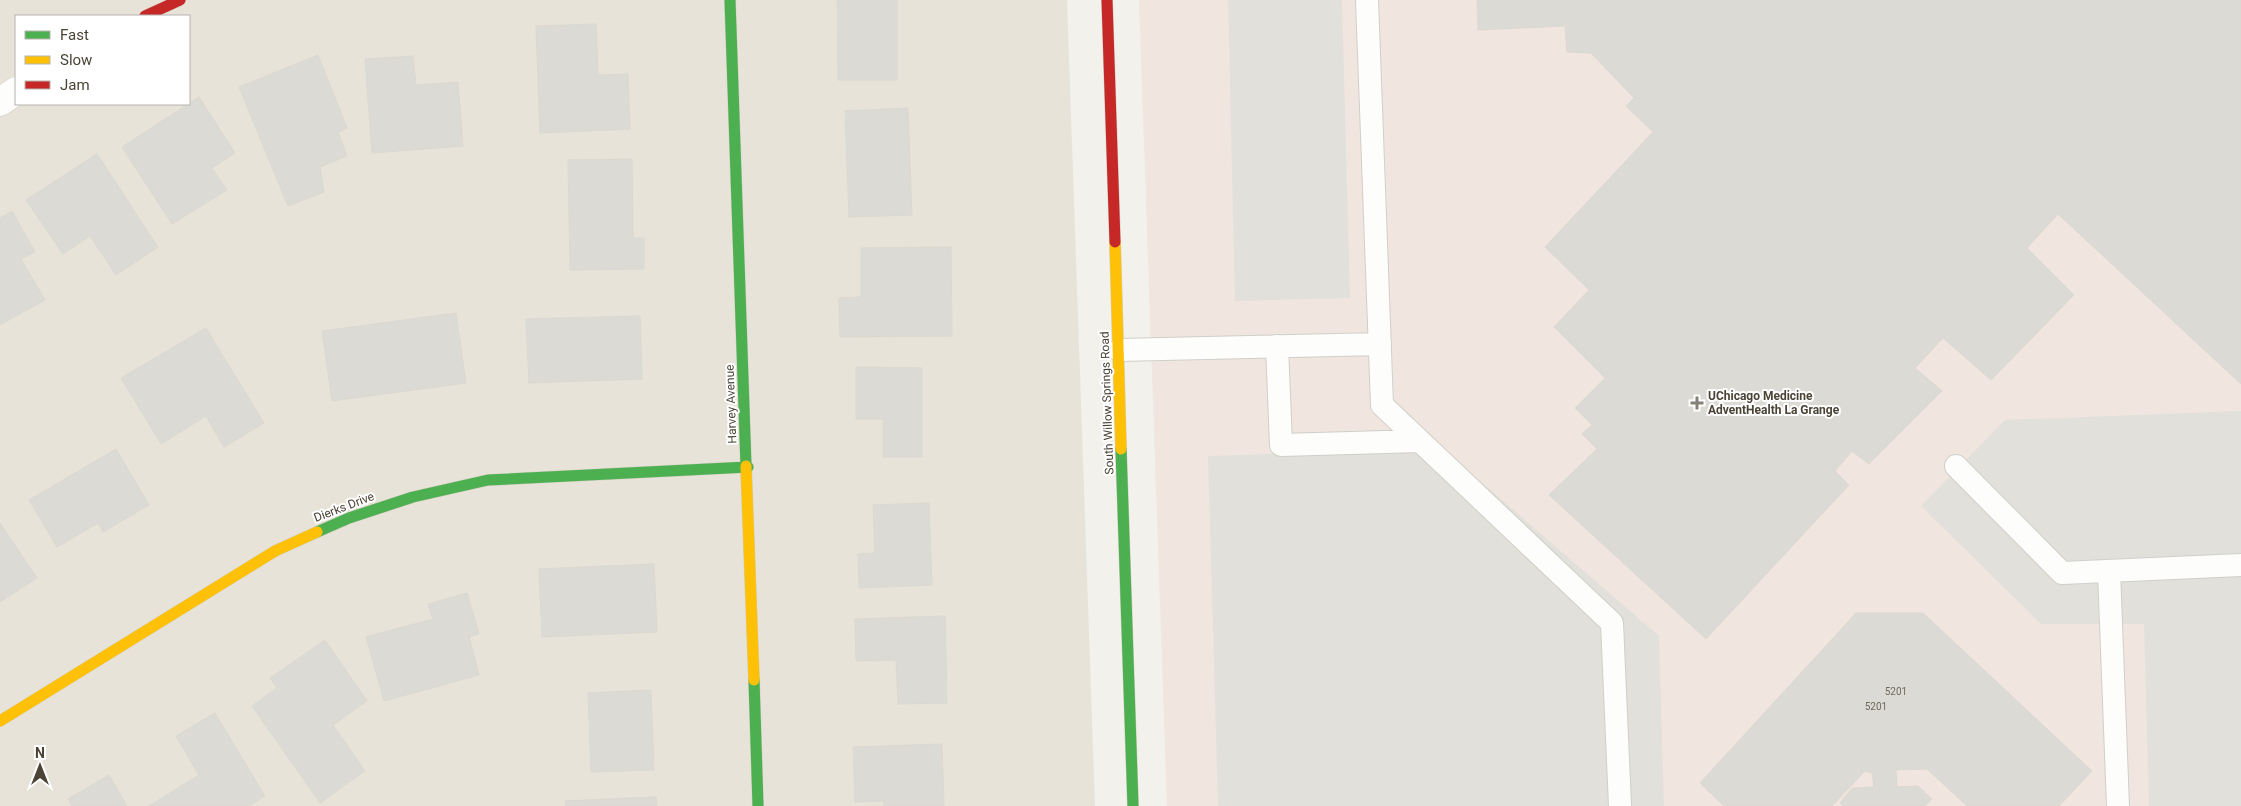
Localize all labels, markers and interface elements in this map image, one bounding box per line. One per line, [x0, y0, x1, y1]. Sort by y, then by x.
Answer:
legend [15, 15, 190, 105]
text: Fast [60, 26, 89, 44]
text: Slow [60, 51, 92, 69]
text: Jam [60, 76, 90, 94]
street label: South Willow Springs Road [1098, 331, 1116, 475]
street label: Harvey Avenue [723, 364, 739, 444]
place label: UChicago Medicine AdventHealth La Grange [1708, 389, 1840, 417]
marker: UChicago Medicine AdventHealth La Grange [1690, 396, 1704, 410]
street label: Dierks Drive [312, 489, 376, 525]
house number: 5201 [1885, 686, 1907, 697]
house number: 5201 [1865, 701, 1887, 712]
north arrow [15, 741, 65, 791]
text: N [35, 745, 45, 761]

